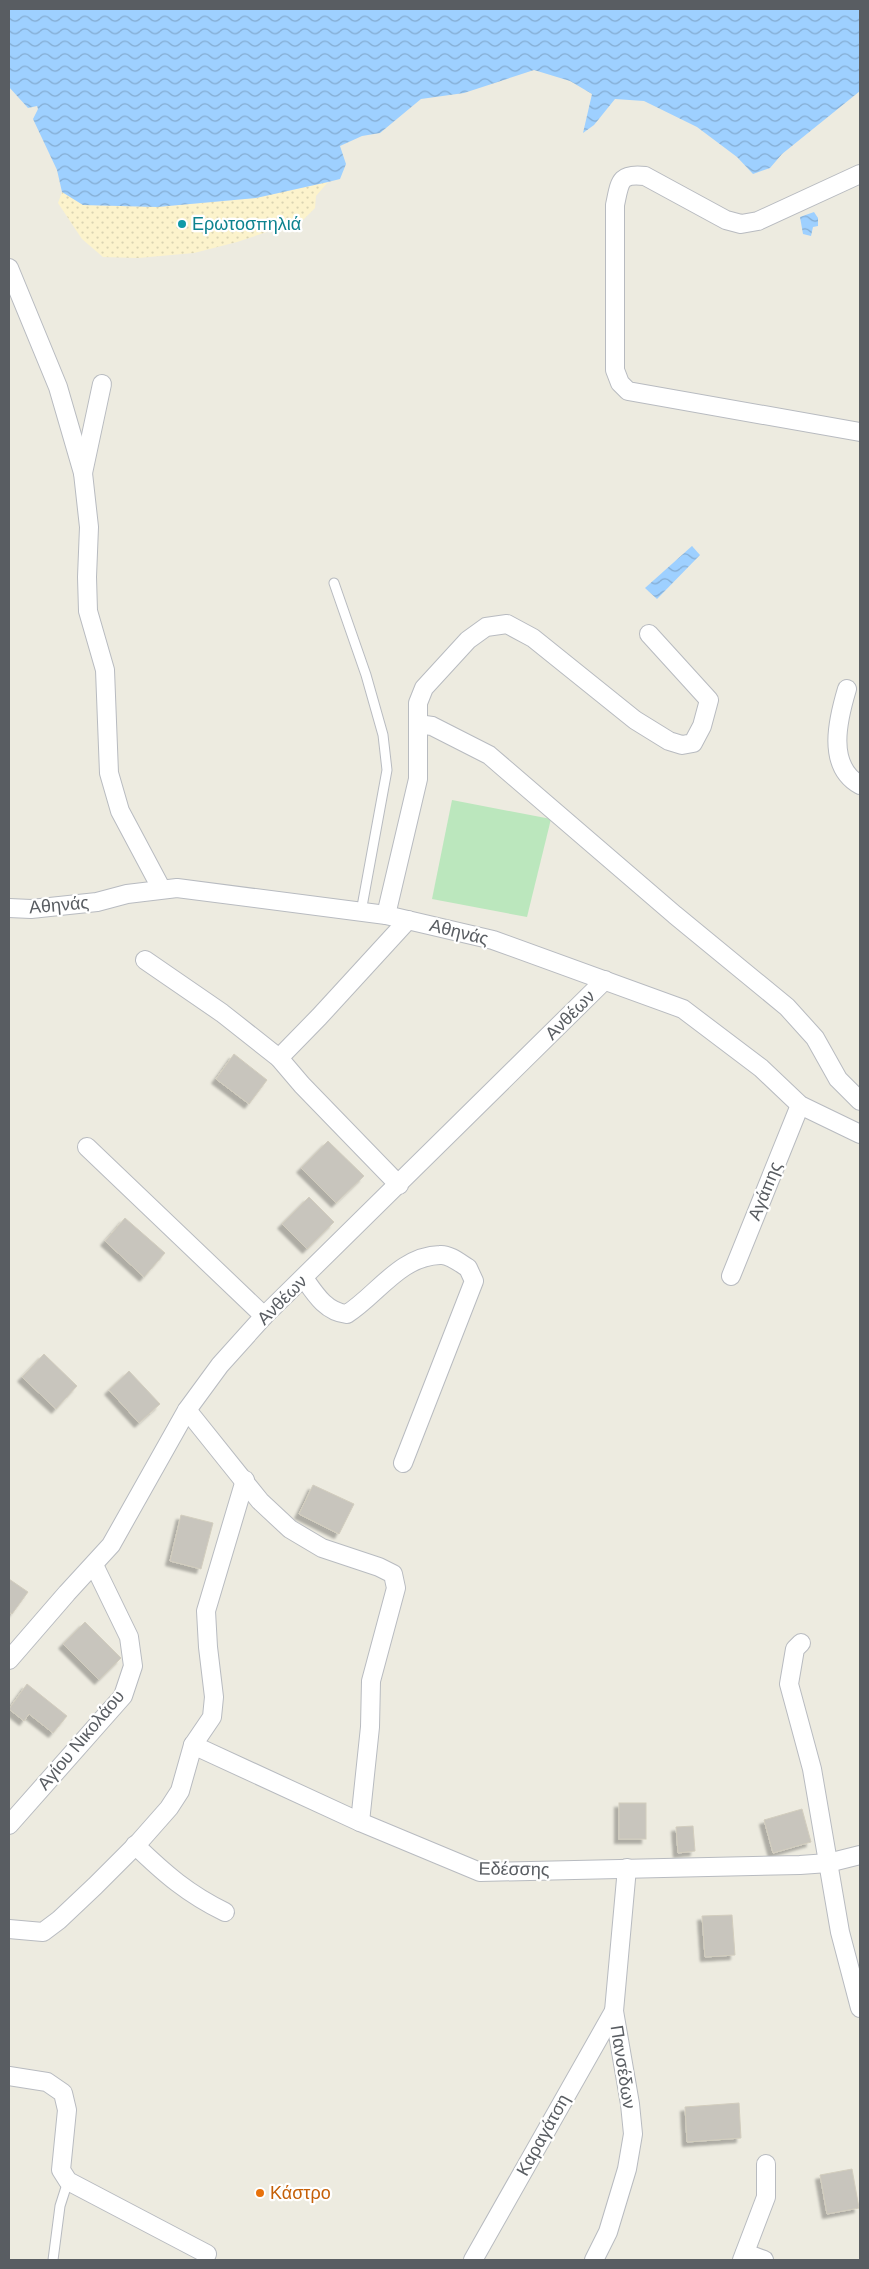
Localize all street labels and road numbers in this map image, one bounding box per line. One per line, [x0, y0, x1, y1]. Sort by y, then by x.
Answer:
street label: Αθηνάς [28, 890, 90, 920]
street label: Αθηνάς [427, 913, 491, 951]
street label: Ανθέων [540, 985, 600, 1045]
street label: Αγάπης [742, 1158, 788, 1224]
street label: Ανθέων [252, 1270, 312, 1330]
street label: Αγίου Νικολάου [32, 1685, 130, 1795]
street label: Εδέσσης [478, 1856, 550, 1882]
street label: Πανσέδων [605, 2023, 641, 2111]
street label: Καραγάτση [511, 2090, 575, 2180]

